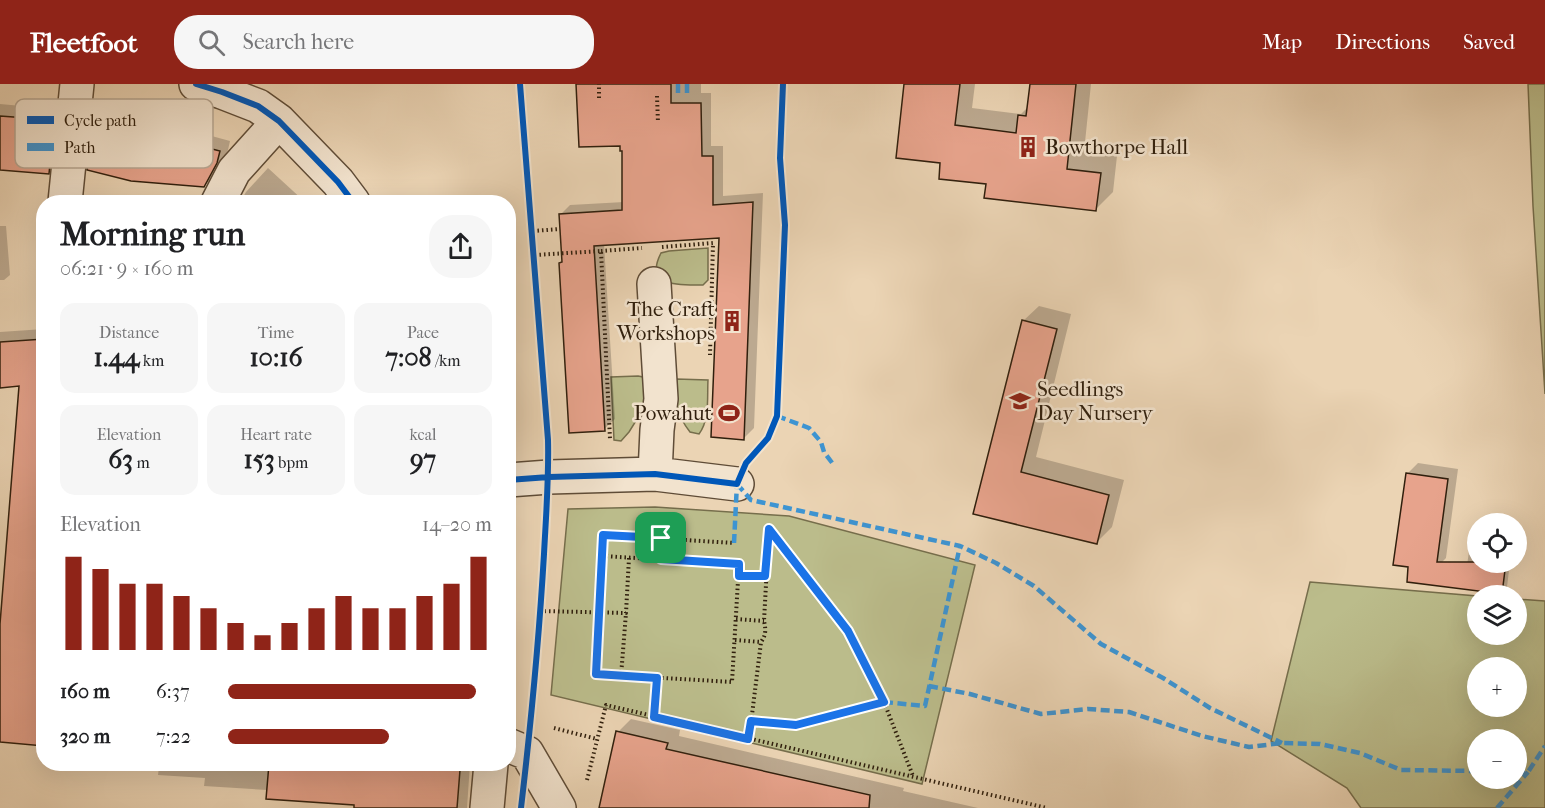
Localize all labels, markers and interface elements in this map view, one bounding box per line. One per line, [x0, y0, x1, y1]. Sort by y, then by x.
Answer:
search box [174, 15, 594, 69]
text: Fleetfoot [30, 26, 138, 59]
icon: search [195, 26, 228, 59]
text: Search here [243, 29, 354, 55]
text: Map [1262, 30, 1302, 54]
text: Directions [1335, 30, 1430, 54]
text: Saved [1463, 30, 1515, 54]
legend [15, 99, 213, 168]
text: Cycle path [64, 111, 136, 130]
building icon: Bowthorpe Hall [1016, 135, 1040, 159]
place label: Bowthorpe Hall [1045, 135, 1188, 159]
text: Path [64, 138, 96, 157]
text: Morning run [60, 215, 245, 254]
button: share [429, 215, 492, 278]
text: 06:21 · 9 × 160 m [60, 257, 193, 280]
place label: The Craft Workshops [616, 297, 716, 345]
building icon: The Craft Workshops [720, 309, 744, 333]
text: Distance [99, 323, 159, 342]
text: Time [258, 323, 294, 342]
text: Pace [407, 323, 439, 342]
text: 1.44 [94, 342, 139, 373]
text: 10:16 [249, 342, 303, 373]
text: 7:08 [385, 342, 432, 373]
text: km [139, 351, 164, 370]
text: /km [432, 351, 461, 370]
place label: Seedlings Day Nursery [1037, 377, 1154, 425]
school or university icon: Seedlings Day Nursery [1008, 389, 1032, 413]
place label: Powahut [634, 401, 713, 425]
sports icon: Powahut [717, 401, 741, 425]
text: Elevation [97, 425, 161, 444]
text: Heart rate [240, 425, 312, 444]
text: kcal [410, 425, 436, 444]
text: 63 [108, 444, 133, 475]
text: 153 [244, 444, 275, 475]
text: 97 [410, 444, 436, 475]
text: m [133, 453, 150, 472]
text: bpm [275, 453, 308, 472]
pin [635, 512, 686, 563]
text: Elevation [60, 513, 141, 536]
text: 14–20 m [422, 513, 492, 536]
map controls [1467, 513, 1527, 789]
button: locate [1467, 513, 1527, 573]
icon: arrive [644, 521, 677, 554]
button: layers [1467, 585, 1527, 645]
button: + [1467, 657, 1527, 717]
text: 160 m [60, 680, 110, 703]
text: 6:37 [156, 680, 190, 703]
text: 320 m [60, 725, 110, 748]
text: 7:22 [156, 725, 191, 748]
button: − [1467, 729, 1527, 789]

